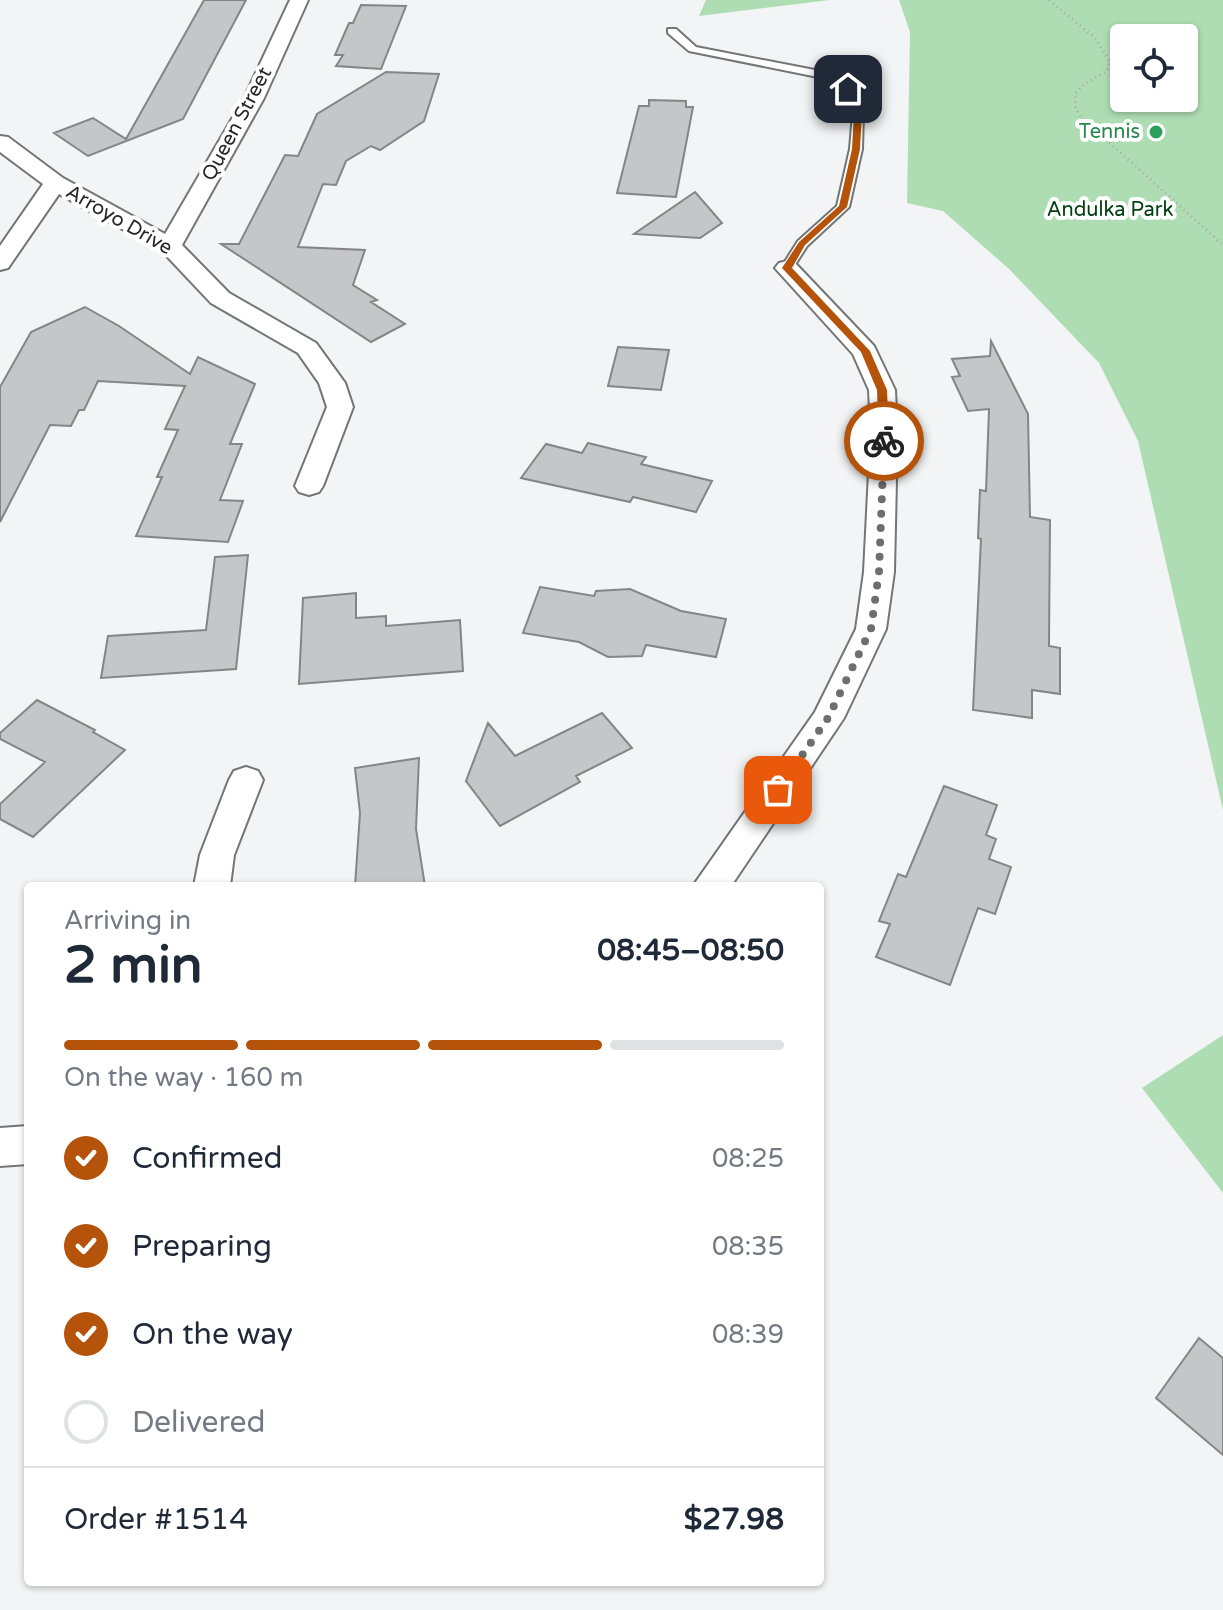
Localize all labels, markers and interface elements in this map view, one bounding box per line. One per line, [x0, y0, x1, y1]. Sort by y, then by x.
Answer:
map controls [1110, 24, 1198, 112]
button: locate [1110, 24, 1198, 112]
pin [814, 55, 882, 123]
street label: Queen Street [197, 63, 277, 185]
icon: home [826, 67, 870, 111]
place label: Tennis [1079, 120, 1140, 144]
marker: Tennis [1147, 123, 1165, 141]
street label: Arroyo Drive [61, 180, 177, 260]
park label: Andulka Park [1047, 198, 1173, 222]
courier [844, 401, 924, 481]
icon: bike [862, 419, 906, 463]
pin [744, 756, 812, 824]
icon: bag [756, 768, 800, 812]
text: Arriving in [64, 905, 191, 936]
text: 08:45–08:50 [597, 932, 784, 969]
text: 2 min [64, 934, 203, 997]
text: On the way · 160 m [64, 1062, 303, 1093]
icon: check [64, 1136, 108, 1180]
text: Confirmed [132, 1140, 283, 1177]
text: 08:25 [712, 1143, 784, 1174]
icon: check [64, 1224, 108, 1268]
text: Preparing [132, 1228, 272, 1265]
text: 08:35 [712, 1231, 784, 1262]
icon: check [64, 1312, 108, 1356]
text: On the way [132, 1316, 293, 1353]
text: 08:39 [712, 1319, 784, 1350]
text: Delivered [132, 1404, 266, 1441]
text: Order #1514 [64, 1501, 248, 1538]
text: $27.98 [684, 1501, 784, 1538]

